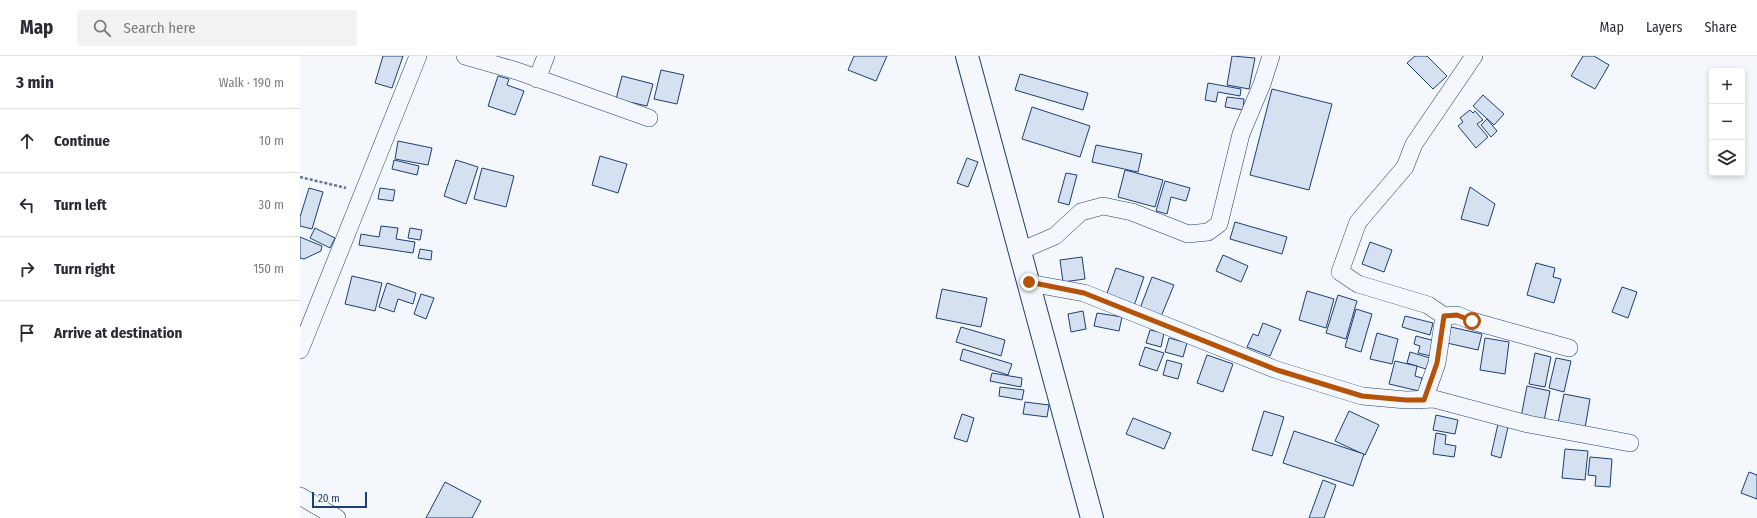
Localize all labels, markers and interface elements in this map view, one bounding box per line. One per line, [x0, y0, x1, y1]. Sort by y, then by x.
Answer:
search box [77, 10, 357, 46]
text: Map [20, 16, 53, 39]
icon: search [91, 17, 113, 39]
text: Search here [123, 19, 196, 37]
text: Map [1600, 19, 1624, 36]
text: Layers [1646, 19, 1682, 36]
text: Share [1704, 19, 1737, 36]
map controls [1709, 68, 1745, 176]
button: + [1709, 68, 1745, 104]
text: 3 min [16, 72, 54, 93]
text: Walk · 190 m [219, 75, 284, 90]
button: − [1709, 104, 1745, 140]
icon: ahead [16, 130, 38, 152]
text: Continue [54, 132, 110, 150]
text: 10 m [259, 133, 284, 148]
button: layers [1709, 140, 1745, 176]
icon: left [16, 194, 38, 216]
text: Turn left [54, 196, 107, 214]
text: 30 m [258, 197, 284, 212]
icon: right [16, 258, 38, 280]
text: Turn right [54, 260, 115, 278]
text: 150 m [253, 261, 284, 276]
route end [1020, 273, 1038, 291]
route start [1463, 312, 1481, 330]
icon: arrive [16, 322, 38, 344]
text: Arrive at destination [54, 324, 182, 342]
scale bar [312, 490, 367, 509]
text: 20 m [318, 492, 340, 505]

